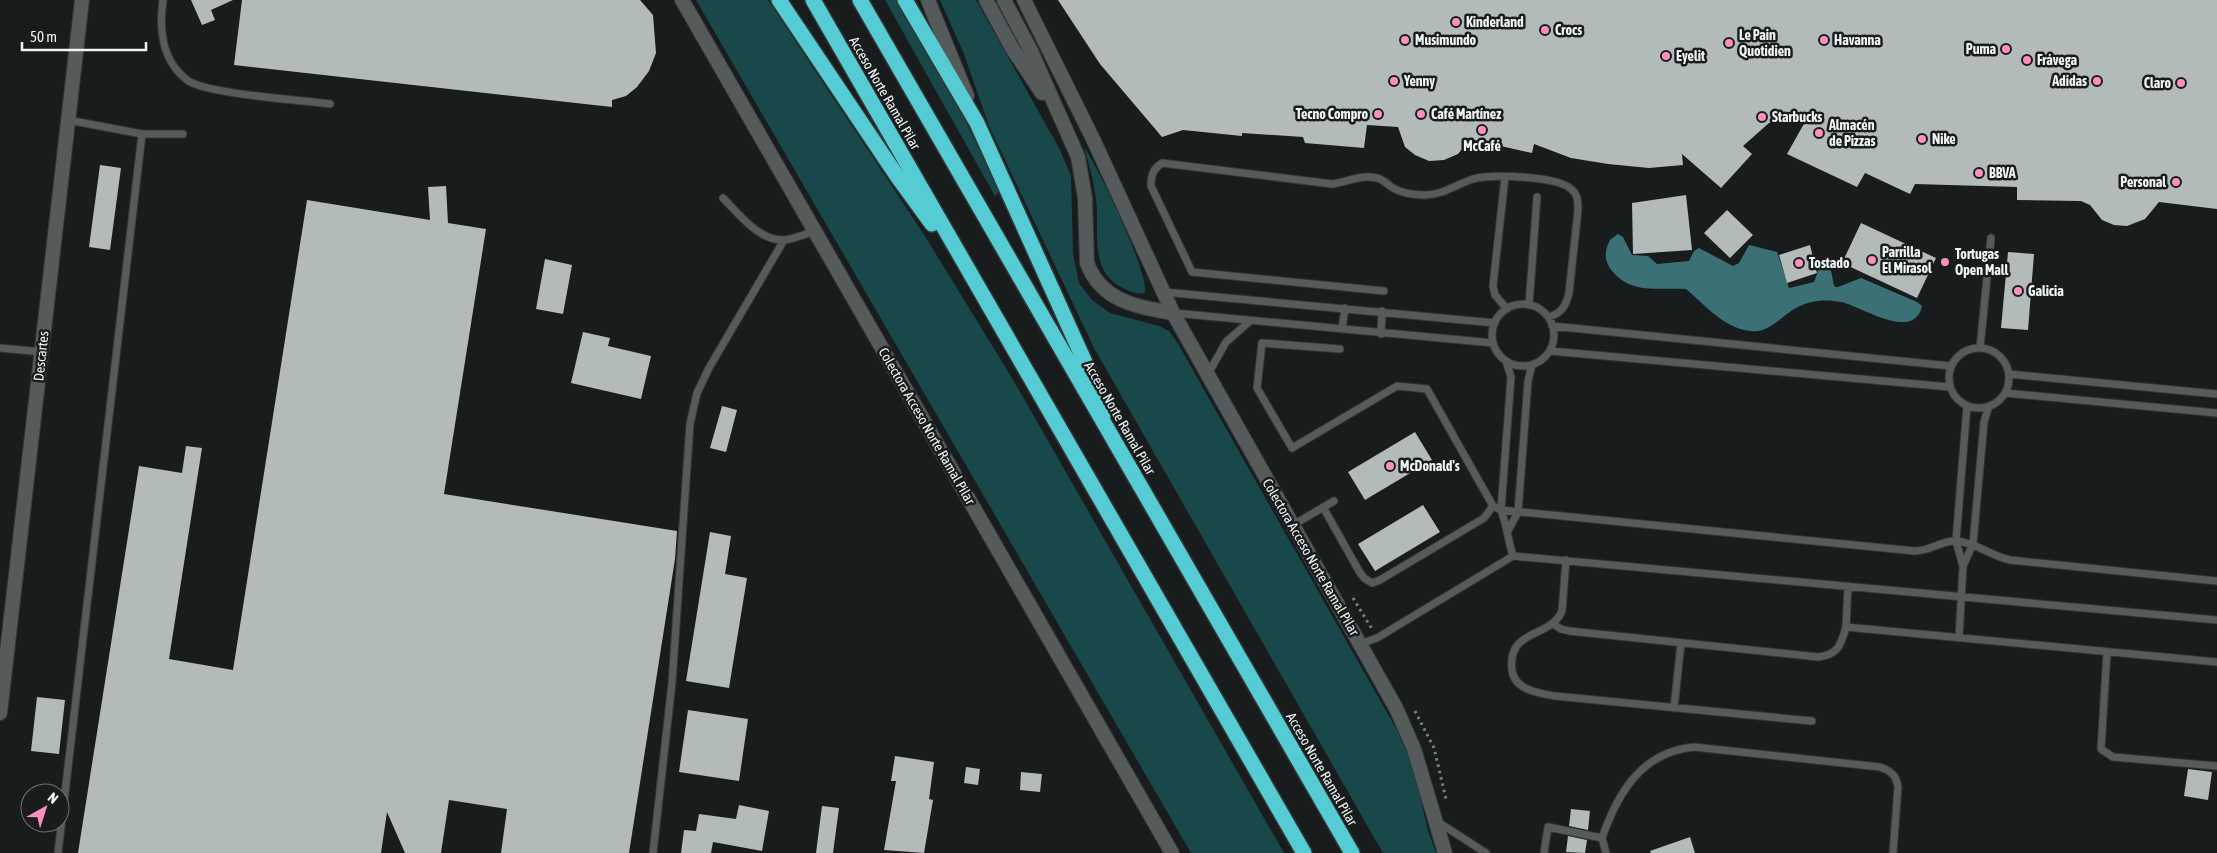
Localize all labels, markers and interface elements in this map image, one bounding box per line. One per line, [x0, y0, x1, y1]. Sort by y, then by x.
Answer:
place label: Kinderland [1466, 14, 1524, 30]
marker: Kinderland [1450, 16, 1462, 28]
scale bar [22, 20, 146, 52]
place label: Crocs [1555, 22, 1582, 38]
marker: Crocs [1539, 24, 1551, 36]
place label: Le Pain Quotidien [1739, 27, 1791, 59]
text: 50 m [30, 28, 57, 45]
place label: Musimundo [1415, 32, 1477, 48]
place label: Havanna [1834, 32, 1881, 48]
street label: Acceso Norte Ramal Pilar [846, 34, 924, 153]
marker: Musimundo [1399, 34, 1411, 46]
marker: Havanna [1818, 34, 1830, 46]
marker: Le Pain Quotidien [1723, 37, 1735, 49]
place label: Puma [1966, 41, 1996, 57]
marker: Puma [2000, 43, 2012, 55]
place label: Eyelit [1676, 48, 1705, 64]
marker: Eyelit [1660, 50, 1672, 62]
place label: Frávega [2037, 52, 2077, 68]
marker: Frávega [2021, 54, 2033, 66]
place label: Yenny [1403, 73, 1435, 89]
place label: Adidas [2051, 73, 2087, 89]
marker: Yenny [1388, 75, 1400, 87]
marker: Adidas [2091, 75, 2103, 87]
place label: Claro [2144, 75, 2171, 91]
marker: Claro [2175, 77, 2187, 89]
place label: Tecno Compro [1296, 106, 1368, 122]
place label: Café Martínez [1431, 106, 1501, 122]
marker: Tecno Compro [1372, 108, 1384, 120]
marker: Café Martínez [1415, 108, 1427, 120]
place label: Starbucks [1772, 109, 1822, 125]
marker: Starbucks [1756, 111, 1768, 123]
place label: Almacén de Pizzas [1828, 117, 1875, 149]
marker: McCafé [1476, 124, 1488, 136]
marker: Almacén de Pizzas [1813, 127, 1825, 139]
place label: Nike [1932, 131, 1956, 147]
marker: Nike [1916, 133, 1928, 145]
place label: McCafé [1463, 138, 1501, 154]
place label: BBVA [1989, 165, 2016, 181]
marker: BBVA [1973, 167, 1985, 179]
place label: Personal [2120, 174, 2166, 190]
marker: Personal [2170, 176, 2182, 188]
place label: Parrilla El Mirasol [1882, 244, 1932, 276]
place label: Tortugas Open Mall [1955, 246, 2008, 278]
marker: Parrilla El Mirasol [1866, 254, 1878, 266]
place label: Tostado [1809, 255, 1850, 271]
marker: Tortugas Open Mall [1939, 256, 1951, 268]
marker: Tostado [1793, 257, 1805, 269]
place label: Galicia [2028, 283, 2064, 299]
marker: Galicia [2012, 285, 2024, 297]
street label: Descartes [30, 330, 52, 382]
street label: Colectora Acceso Norte Ramal Pilar [875, 345, 979, 508]
street label: Acceso Norte Ramal Pilar [1081, 359, 1159, 478]
place label: McDonald's [1400, 458, 1460, 474]
marker: McDonald's [1384, 460, 1396, 472]
street label: Colectora Acceso Norte Ramal Pilar [1259, 476, 1363, 639]
street label: Acceso Norte Ramal Pilar [1283, 710, 1361, 829]
north arrow [20, 783, 70, 833]
text: N [45, 789, 61, 807]

